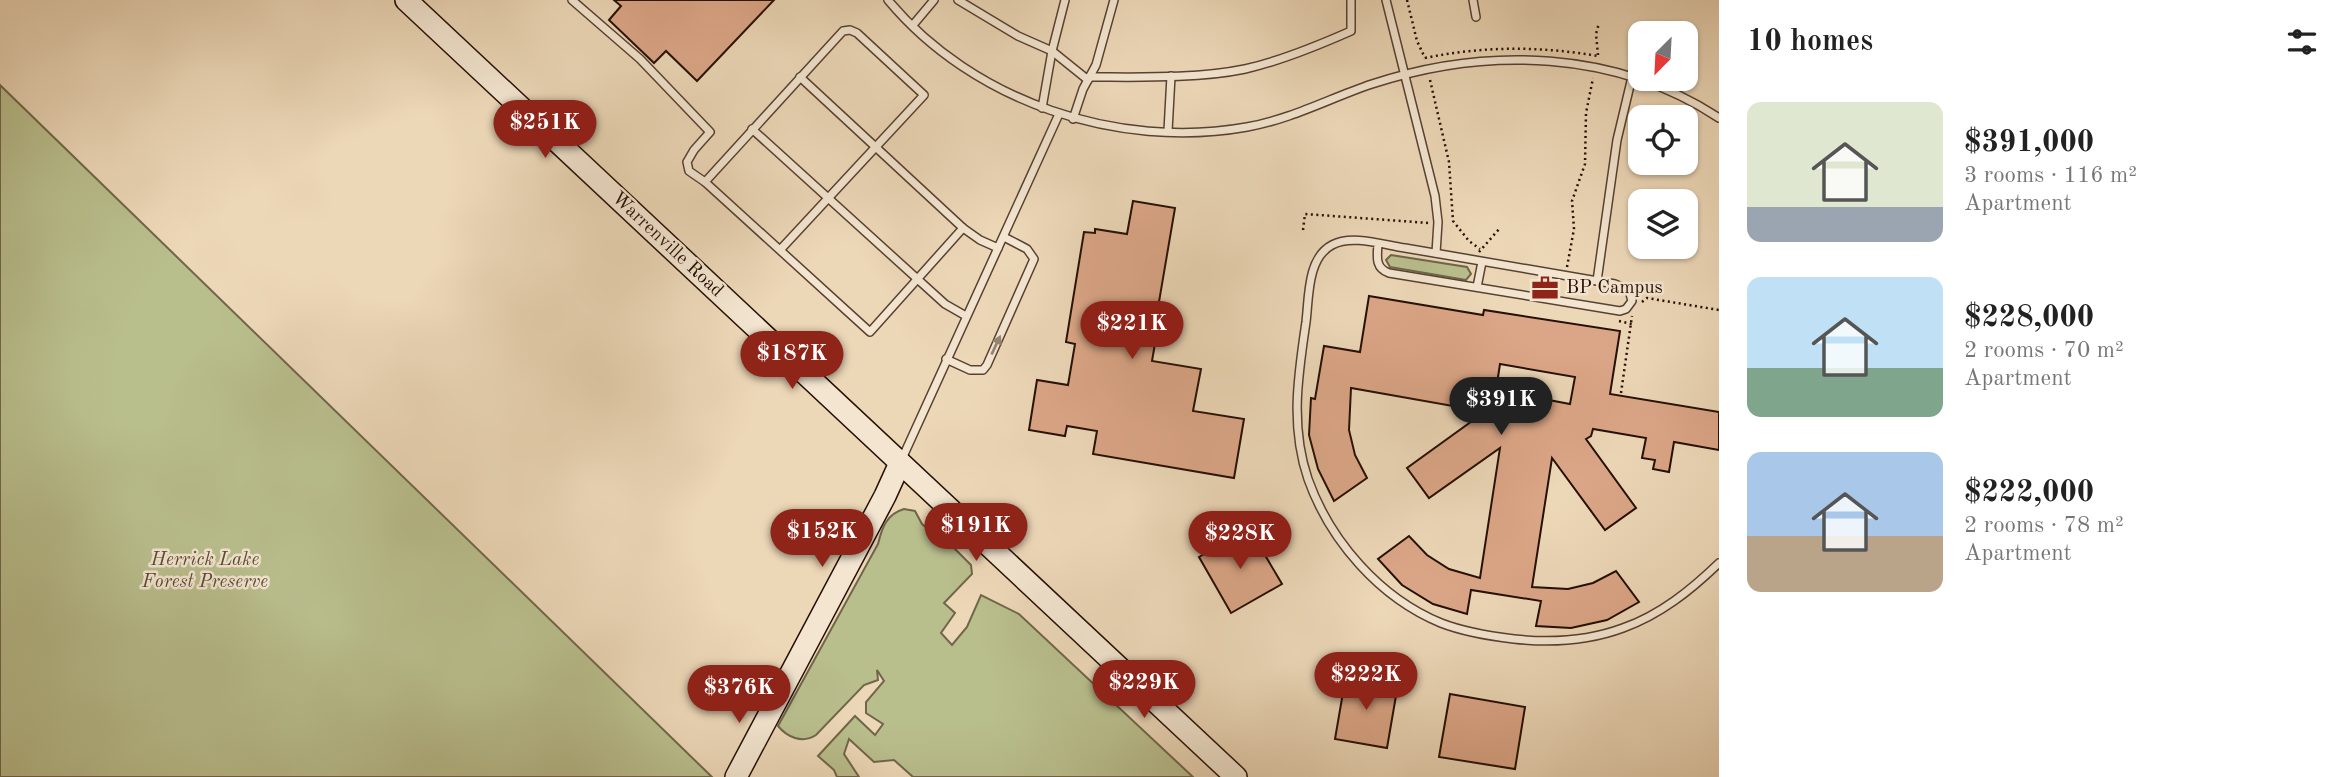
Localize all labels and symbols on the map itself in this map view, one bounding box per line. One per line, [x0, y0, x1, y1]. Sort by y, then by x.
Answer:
north arrow [1628, 21, 1698, 91]
pin: $251K [496, 100, 594, 160]
street label: Warrenville Road [608, 189, 726, 301]
office icon: BP Campus [1530, 273, 1560, 303]
place label: BP Campus [1566, 279, 1663, 298]
pin: $221K [1083, 302, 1181, 361]
pin: $187K [743, 332, 841, 391]
one-way arrow [990, 335, 1002, 355]
pin: $391K [1452, 378, 1550, 437]
pin: $191K [927, 504, 1025, 563]
pin: $152K [773, 510, 871, 569]
pin: $228K [1191, 512, 1289, 571]
park label: Herrick Lake Forest Preserve [141, 551, 268, 592]
pin: $222K [1317, 652, 1415, 712]
pin: $229K [1095, 660, 1193, 720]
pin: $376K [690, 666, 788, 725]

